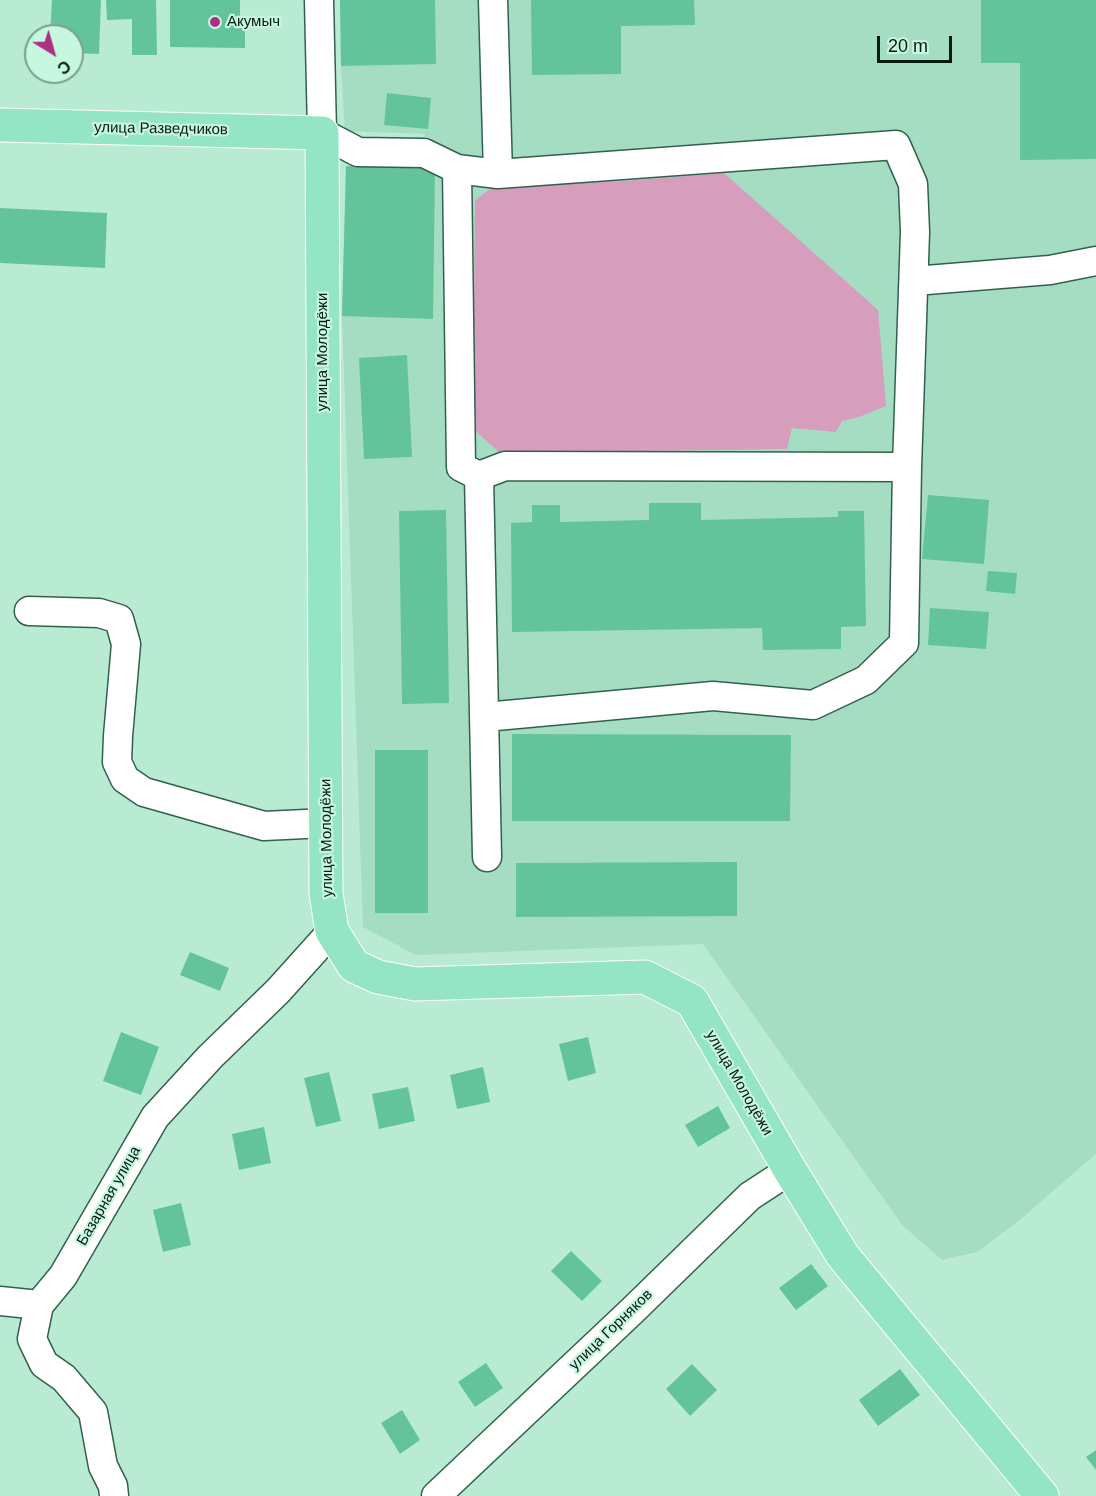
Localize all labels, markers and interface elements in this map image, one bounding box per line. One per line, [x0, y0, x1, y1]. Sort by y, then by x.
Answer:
place label: Акумыч [227, 13, 280, 31]
marker: Акумыч [208, 15, 222, 29]
north arrow [24, 24, 84, 84]
scale bar [880, 24, 955, 62]
text: 20 m [888, 36, 928, 56]
text: С [54, 57, 74, 77]
street label: улица Разведчиков [94, 119, 228, 139]
street label: улица Молодёжи [314, 293, 332, 411]
street label: улица Молодёжи [317, 779, 337, 897]
street label: улица Молодёжи [702, 1027, 776, 1139]
street label: Базарная улица [73, 1143, 145, 1249]
street label: улица Горняков [566, 1286, 656, 1374]

